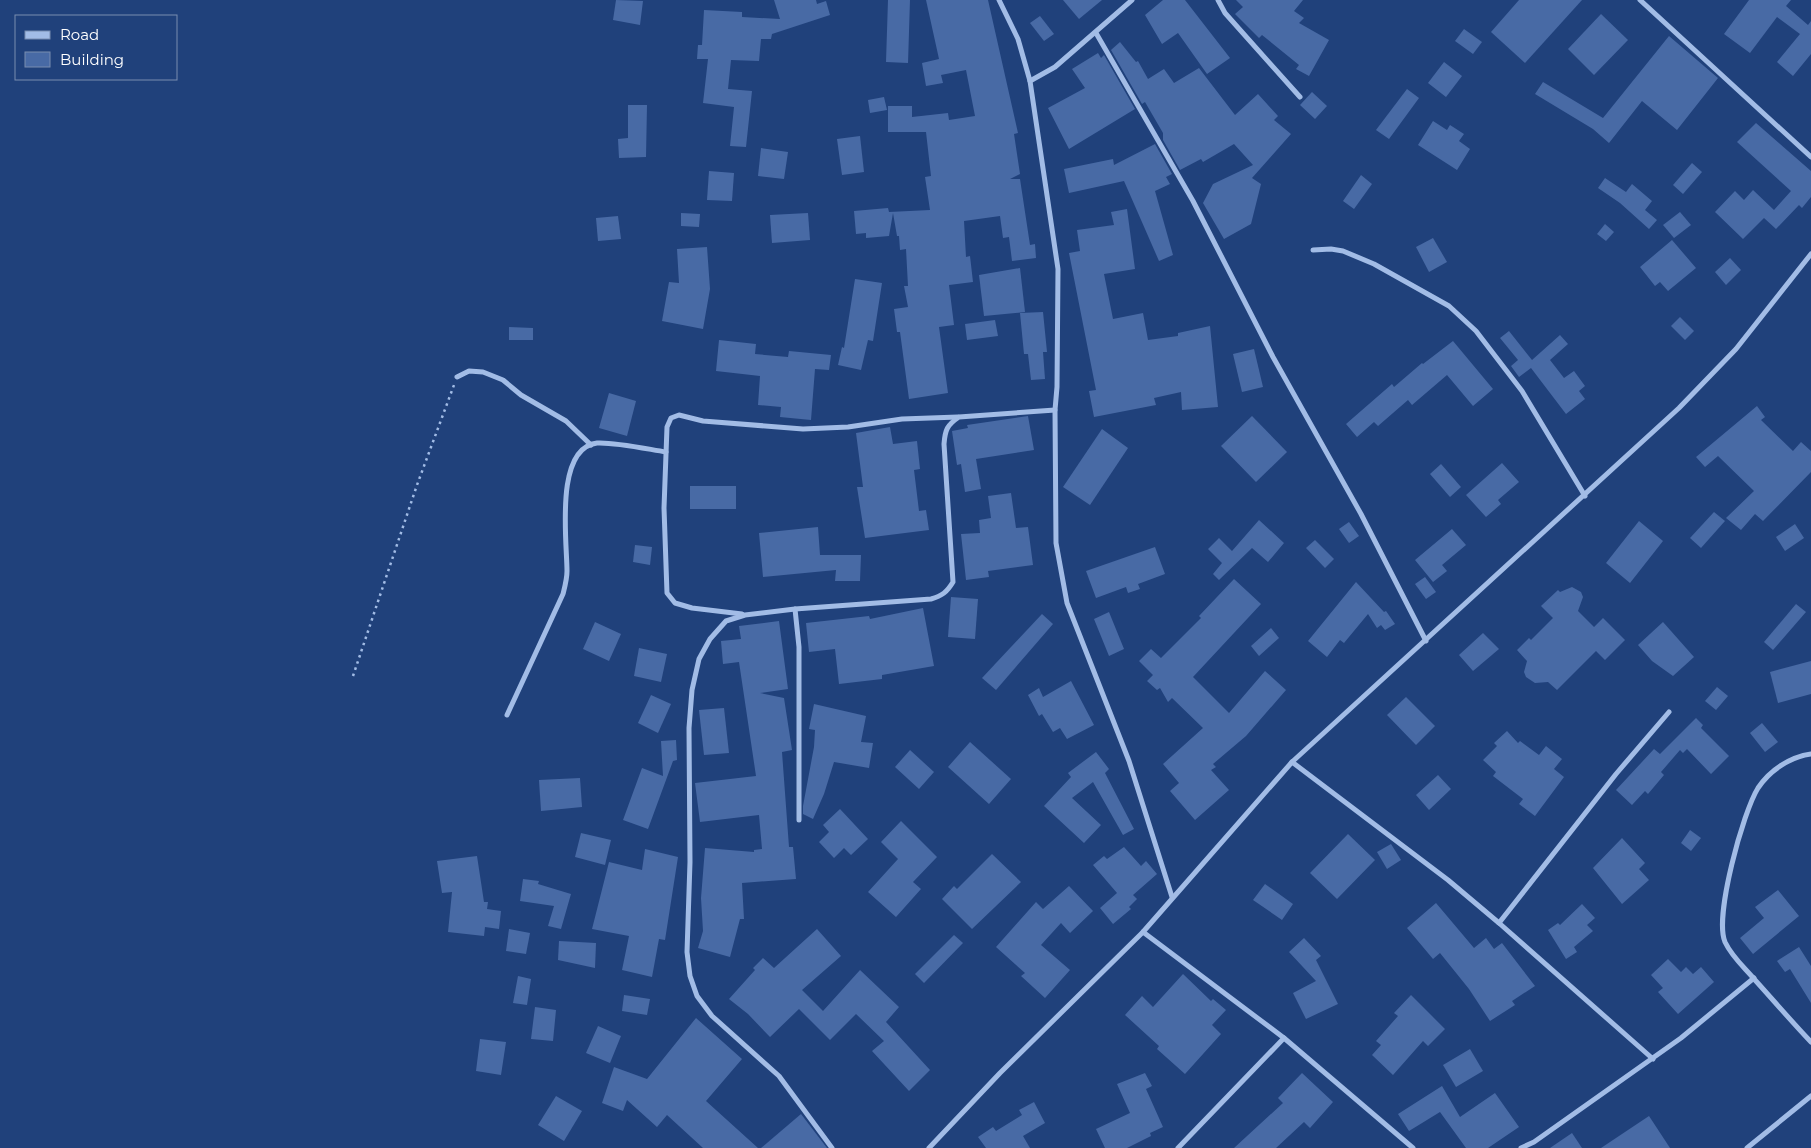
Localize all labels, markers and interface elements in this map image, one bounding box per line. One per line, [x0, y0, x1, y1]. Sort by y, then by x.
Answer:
legend [15, 15, 178, 80]
text: Road [60, 25, 99, 44]
text: Building [60, 50, 124, 69]

